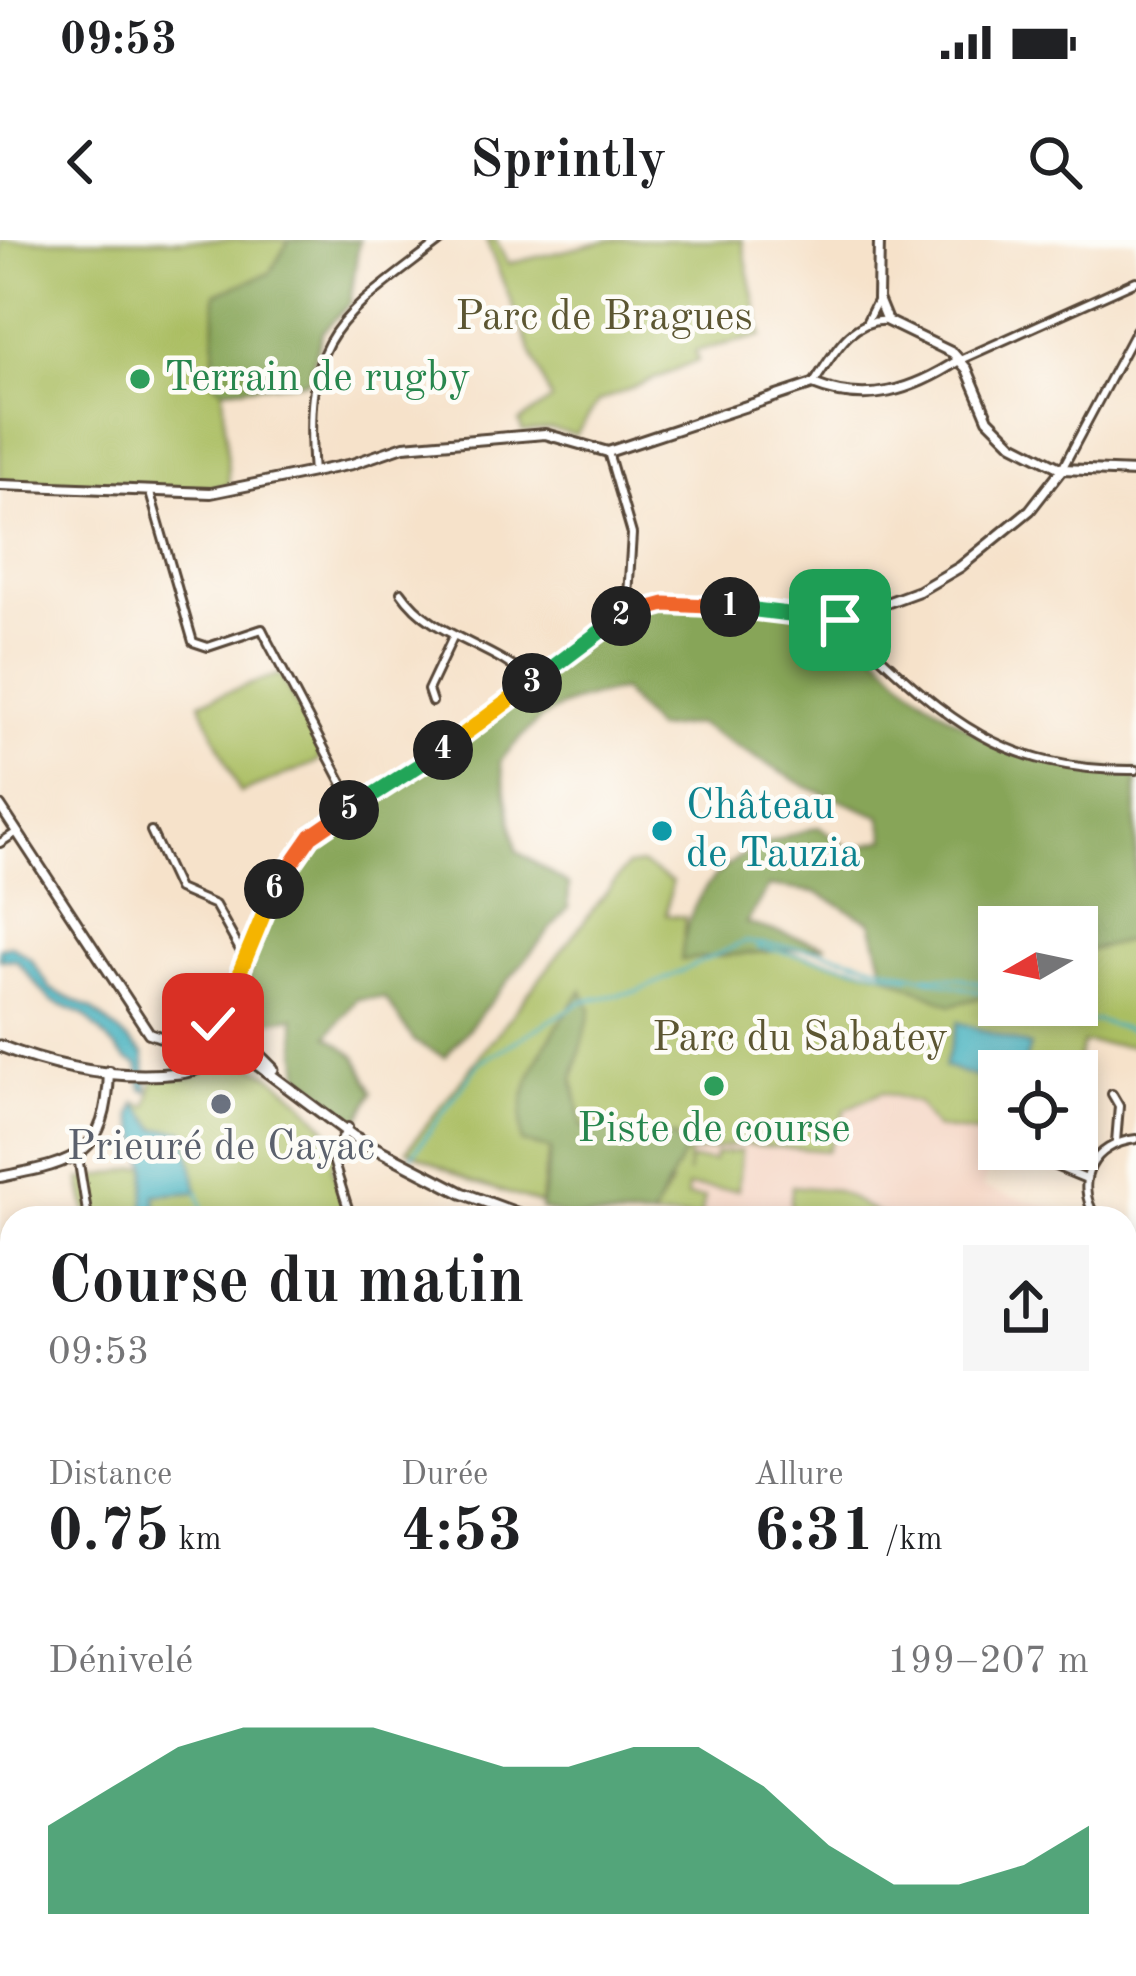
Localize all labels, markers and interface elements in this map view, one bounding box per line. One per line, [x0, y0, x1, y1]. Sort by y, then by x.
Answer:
text: 09:53 [60, 19, 177, 64]
icon: back [48, 129, 114, 195]
icon: search [1022, 129, 1088, 195]
text: Sprintly [470, 135, 666, 189]
park label: Parc de Bragues [455, 297, 753, 339]
place label: Terrain de rugby [164, 358, 471, 400]
marker: Terrain de rugby [127, 366, 153, 392]
pin [789, 569, 891, 671]
pin: 1 [700, 577, 760, 637]
pin: 2 [591, 586, 651, 646]
icon: arrive [807, 587, 873, 653]
text: 1 [720, 590, 740, 623]
text: 2 [611, 599, 631, 632]
pin: 3 [502, 653, 562, 713]
text: 3 [522, 666, 542, 699]
pin: 4 [413, 720, 473, 780]
text: 4 [433, 733, 453, 766]
pin: 5 [319, 780, 379, 840]
place label: Château de Tauzia [686, 786, 861, 876]
text: 5 [339, 793, 359, 826]
marker: Château de Tauzia [649, 818, 675, 844]
pin: 6 [244, 859, 304, 919]
text: 6 [264, 872, 284, 905]
north arrow [978, 906, 1098, 1026]
map controls [978, 906, 1098, 1170]
pin [162, 973, 264, 1075]
icon: check [180, 991, 246, 1057]
park label: Parc du Sabatey [652, 1018, 948, 1060]
button: locate [978, 1050, 1098, 1170]
marker: Piste de course [701, 1073, 727, 1099]
marker: Prieuré de Cayac [208, 1091, 234, 1117]
place label: Piste de course [577, 1109, 851, 1151]
place label: Prieuré de Cayac [67, 1127, 375, 1169]
button: share [963, 1245, 1089, 1371]
text: Course du matin [48, 1251, 525, 1317]
text: 09:53 [48, 1333, 149, 1372]
text: Distance [48, 1459, 172, 1492]
text: Durée [401, 1459, 488, 1492]
text: Allure [754, 1459, 843, 1492]
text: 0.75 [48, 1503, 169, 1563]
text: 4:53 [401, 1503, 522, 1563]
text: 6:31 [754, 1503, 875, 1563]
text: km [169, 1524, 222, 1557]
text: /km [875, 1524, 943, 1557]
text: Dénivelé [48, 1642, 193, 1681]
text: 199–207 m [887, 1642, 1089, 1681]

